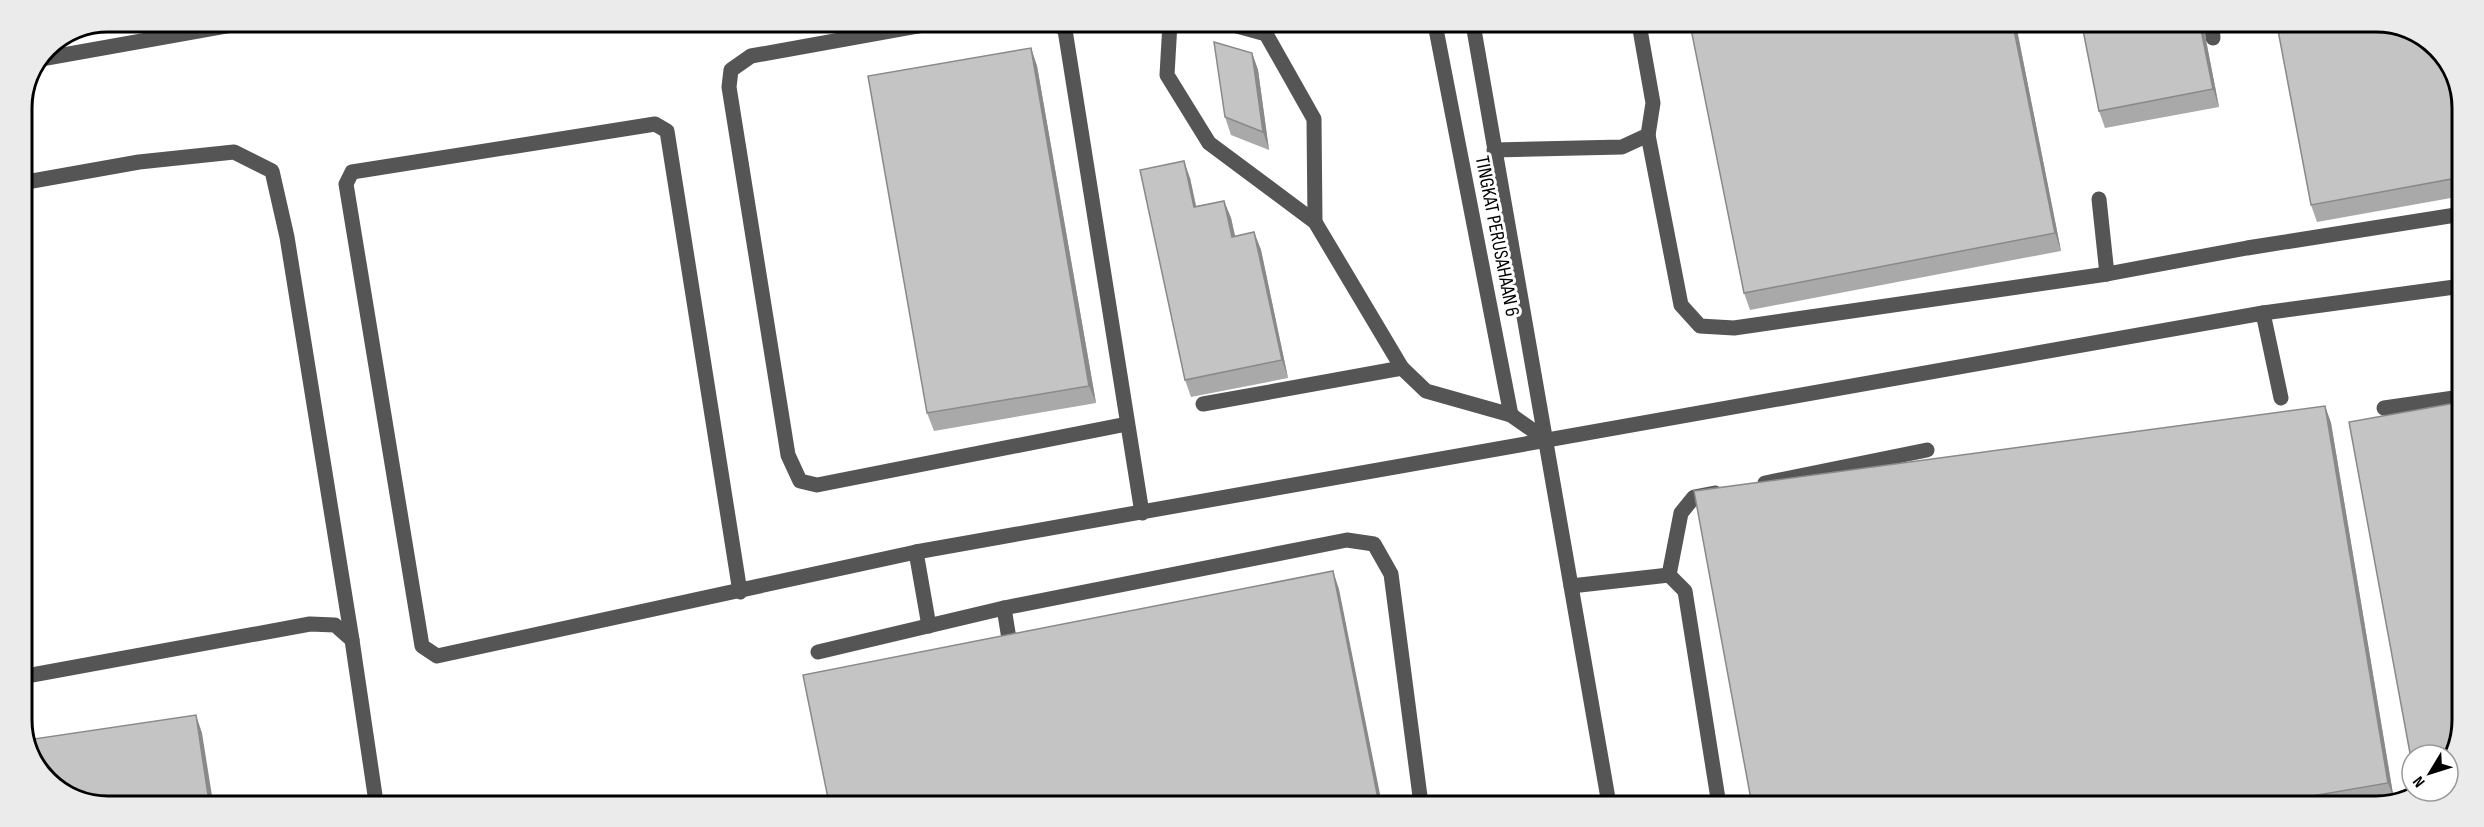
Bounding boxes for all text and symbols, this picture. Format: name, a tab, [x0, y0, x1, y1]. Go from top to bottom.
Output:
street label: TINGKAT PERUSAHAAN 6	[1470, 154, 1524, 319]
north arrow	[2400, 743, 2460, 803]
text: N	[2409, 772, 2429, 791]

